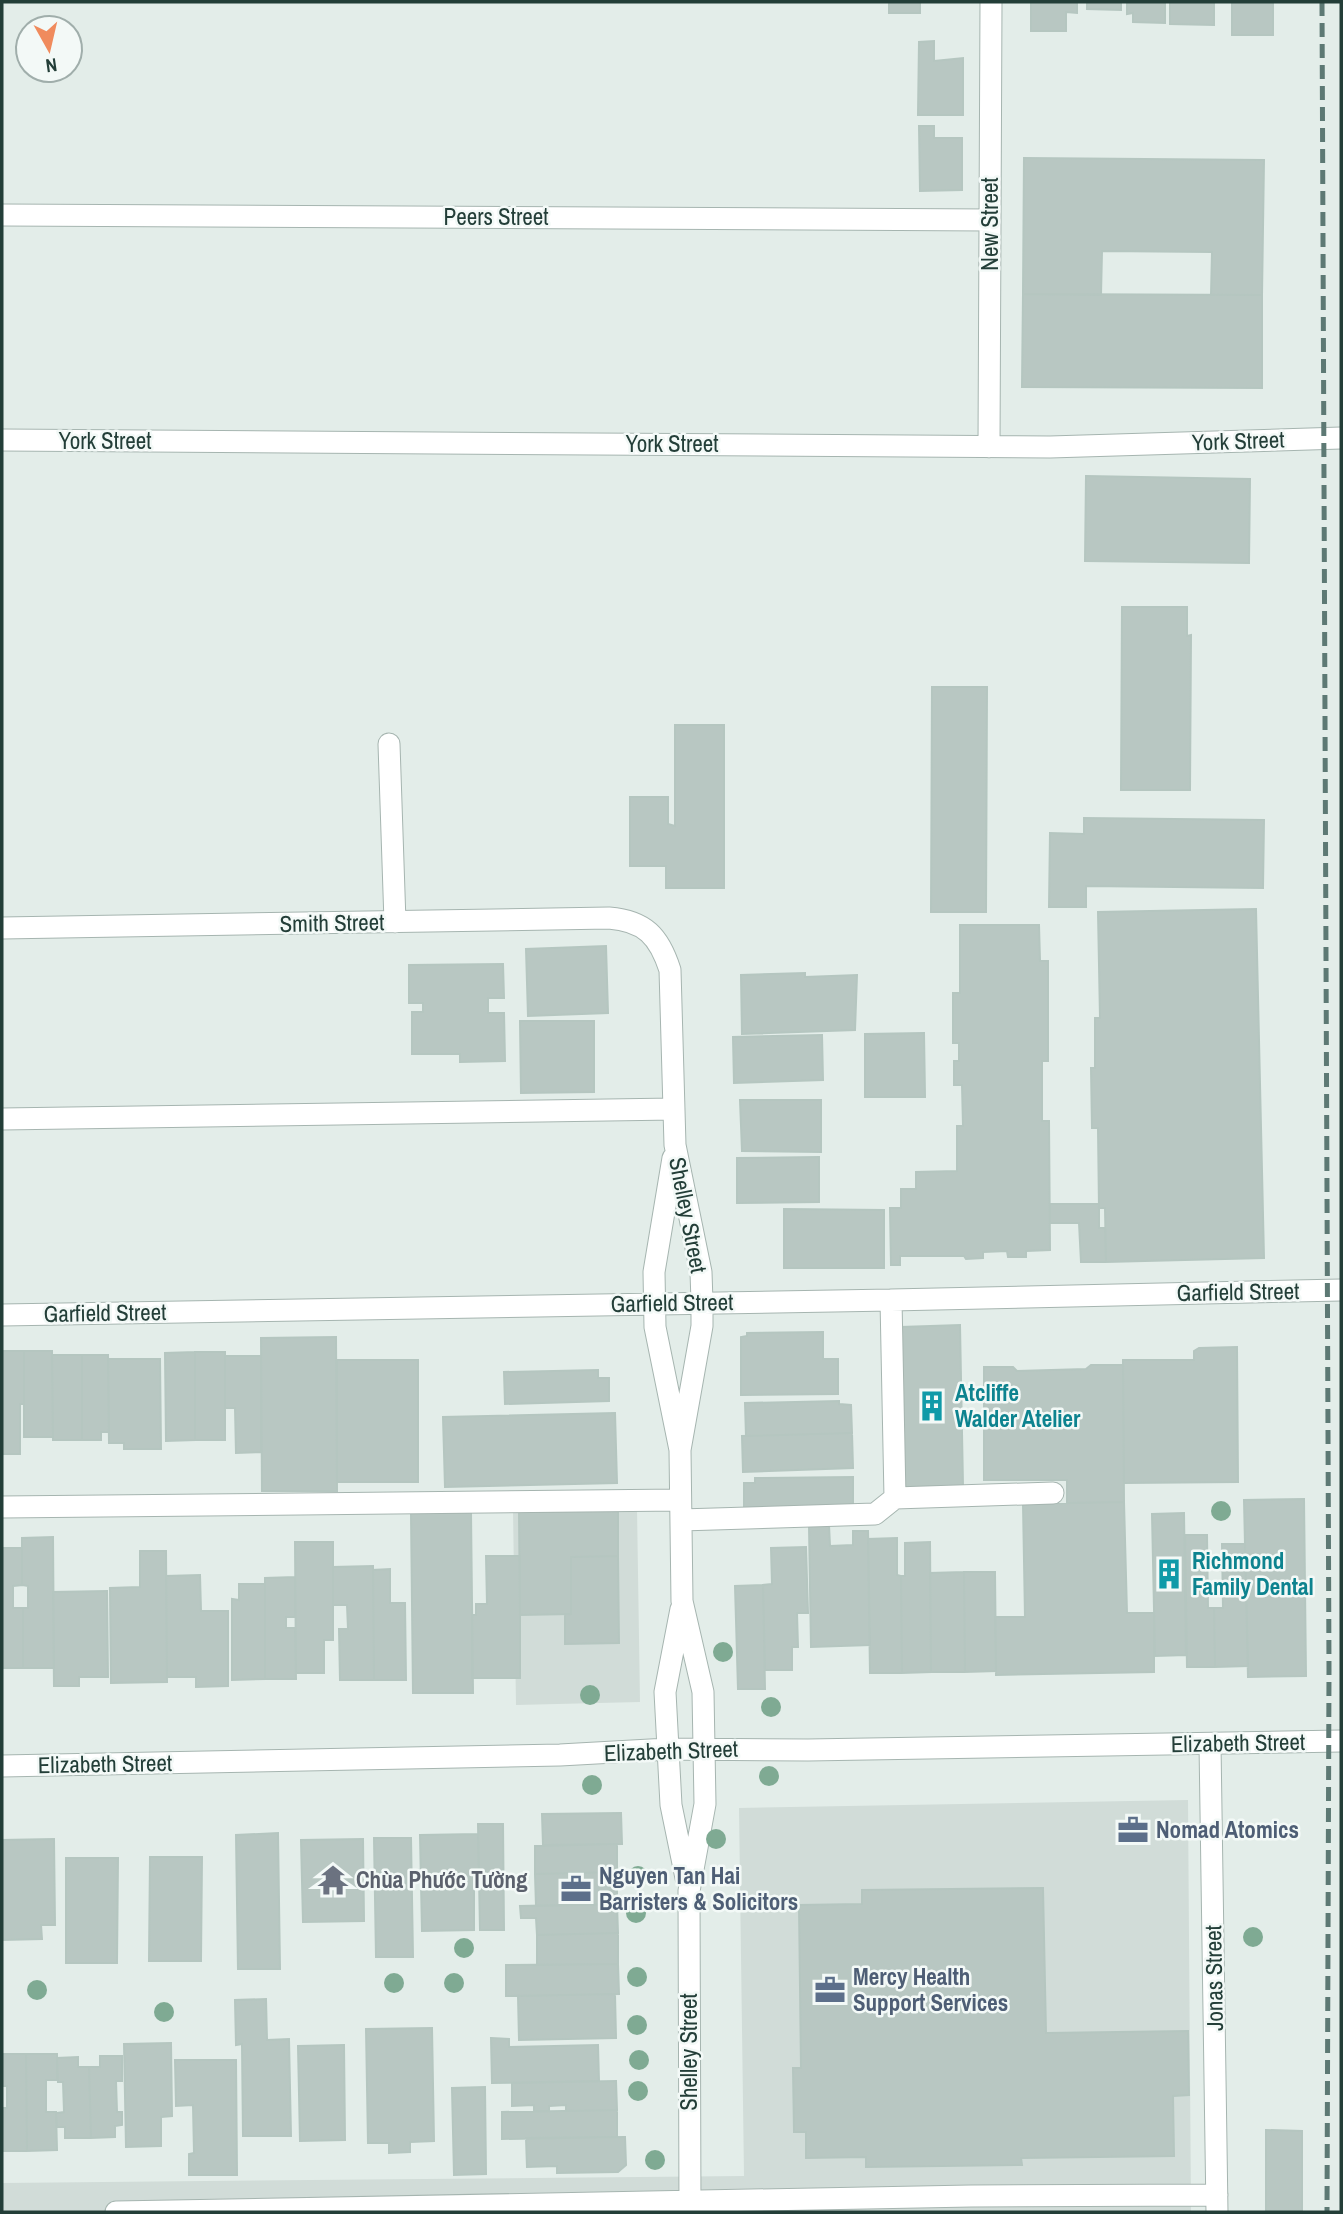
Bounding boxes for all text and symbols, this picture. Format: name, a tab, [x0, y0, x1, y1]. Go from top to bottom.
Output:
north arrow	[14, 14, 84, 84]
text: N	[44, 52, 59, 79]
street label: New Street	[974, 177, 1005, 271]
street label: Peers Street	[444, 201, 548, 232]
street label: York Street	[1191, 423, 1285, 458]
street label: York Street	[59, 425, 151, 456]
street label: York Street	[626, 428, 718, 459]
street label: Smith Street	[279, 906, 385, 939]
street label: Shelley Street	[662, 1154, 715, 1275]
street label: Garfield Street	[1176, 1275, 1300, 1308]
street label: Garfield Street	[610, 1286, 734, 1319]
street label: Garfield Street	[43, 1296, 167, 1329]
place label: Atcliffe Walder Atelier	[955, 1377, 1081, 1434]
building icon: Atcliffe Walder Atelier	[915, 1389, 949, 1423]
place label: Richmond Family Dental	[1192, 1545, 1314, 1602]
building icon: Richmond Family Dental	[1152, 1557, 1186, 1591]
street label: Elizabeth Street	[1171, 1726, 1305, 1759]
street label: Elizabeth Street	[603, 1733, 739, 1768]
street label: Elizabeth Street	[38, 1747, 172, 1780]
office icon: Nomad Atomics	[1116, 1813, 1150, 1847]
place label: Nomad Atomics	[1156, 1814, 1299, 1845]
place label: Nguyen Tan Hai Barristers & Solicitors	[599, 1860, 798, 1917]
temple icon: Chùa Phước Tường	[316, 1863, 350, 1897]
place label: Chùa Phước Tường	[356, 1864, 528, 1895]
office icon: Nguyen Tan Hai Barristers & Solicitors	[559, 1872, 593, 1906]
street label: Jonas Street	[1197, 1925, 1230, 2031]
place label: Mercy Health Support Services	[853, 1961, 1008, 2018]
office icon: Mercy Health Support Services	[813, 1973, 847, 2007]
street label: Shelley Street	[673, 1993, 704, 2111]

